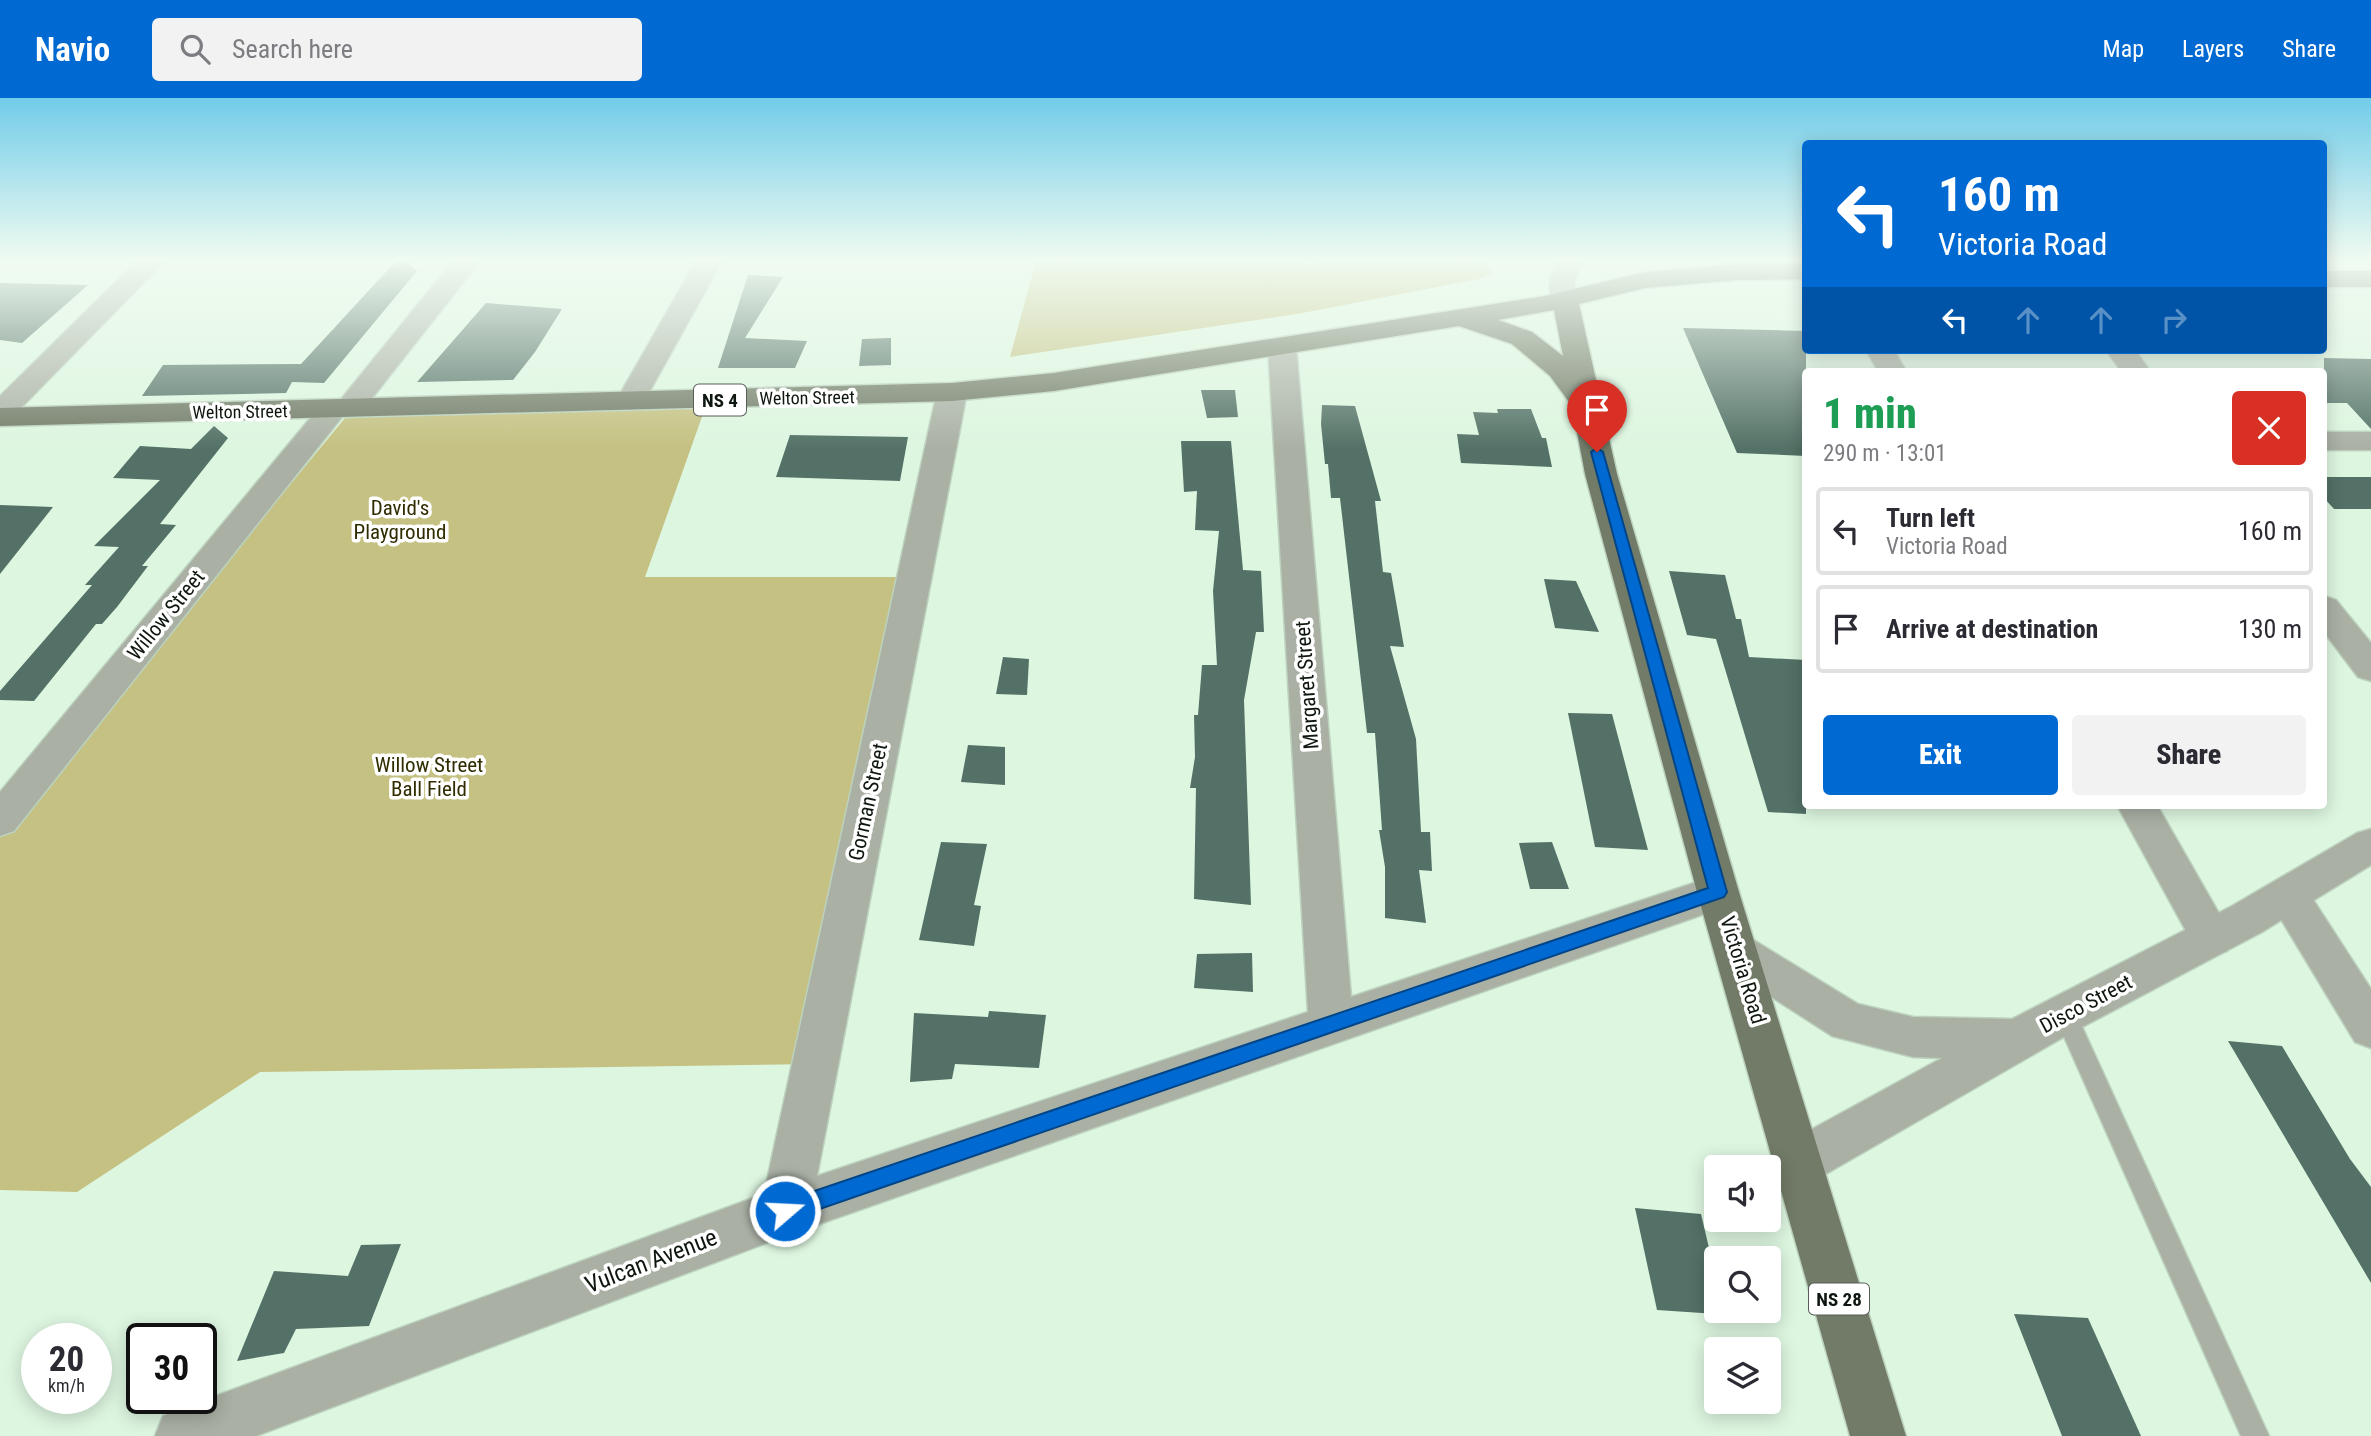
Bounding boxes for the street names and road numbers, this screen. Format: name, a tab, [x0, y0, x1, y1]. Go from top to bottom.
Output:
road number: NS 4	[694, 384, 746, 416]
street label: Welton Street	[759, 386, 855, 409]
street label: Welton Street	[192, 400, 288, 423]
street label: Willow Street	[122, 565, 210, 665]
street label: Margaret Street	[1291, 620, 1323, 750]
street label: Gorman Street	[844, 741, 892, 863]
street label: Victoria Road	[1715, 913, 1771, 1027]
street label: Disco Street	[2036, 970, 2136, 1038]
street label: Vulcan Avenue	[581, 1223, 721, 1299]
road number: NS 28	[1809, 1284, 1869, 1315]

